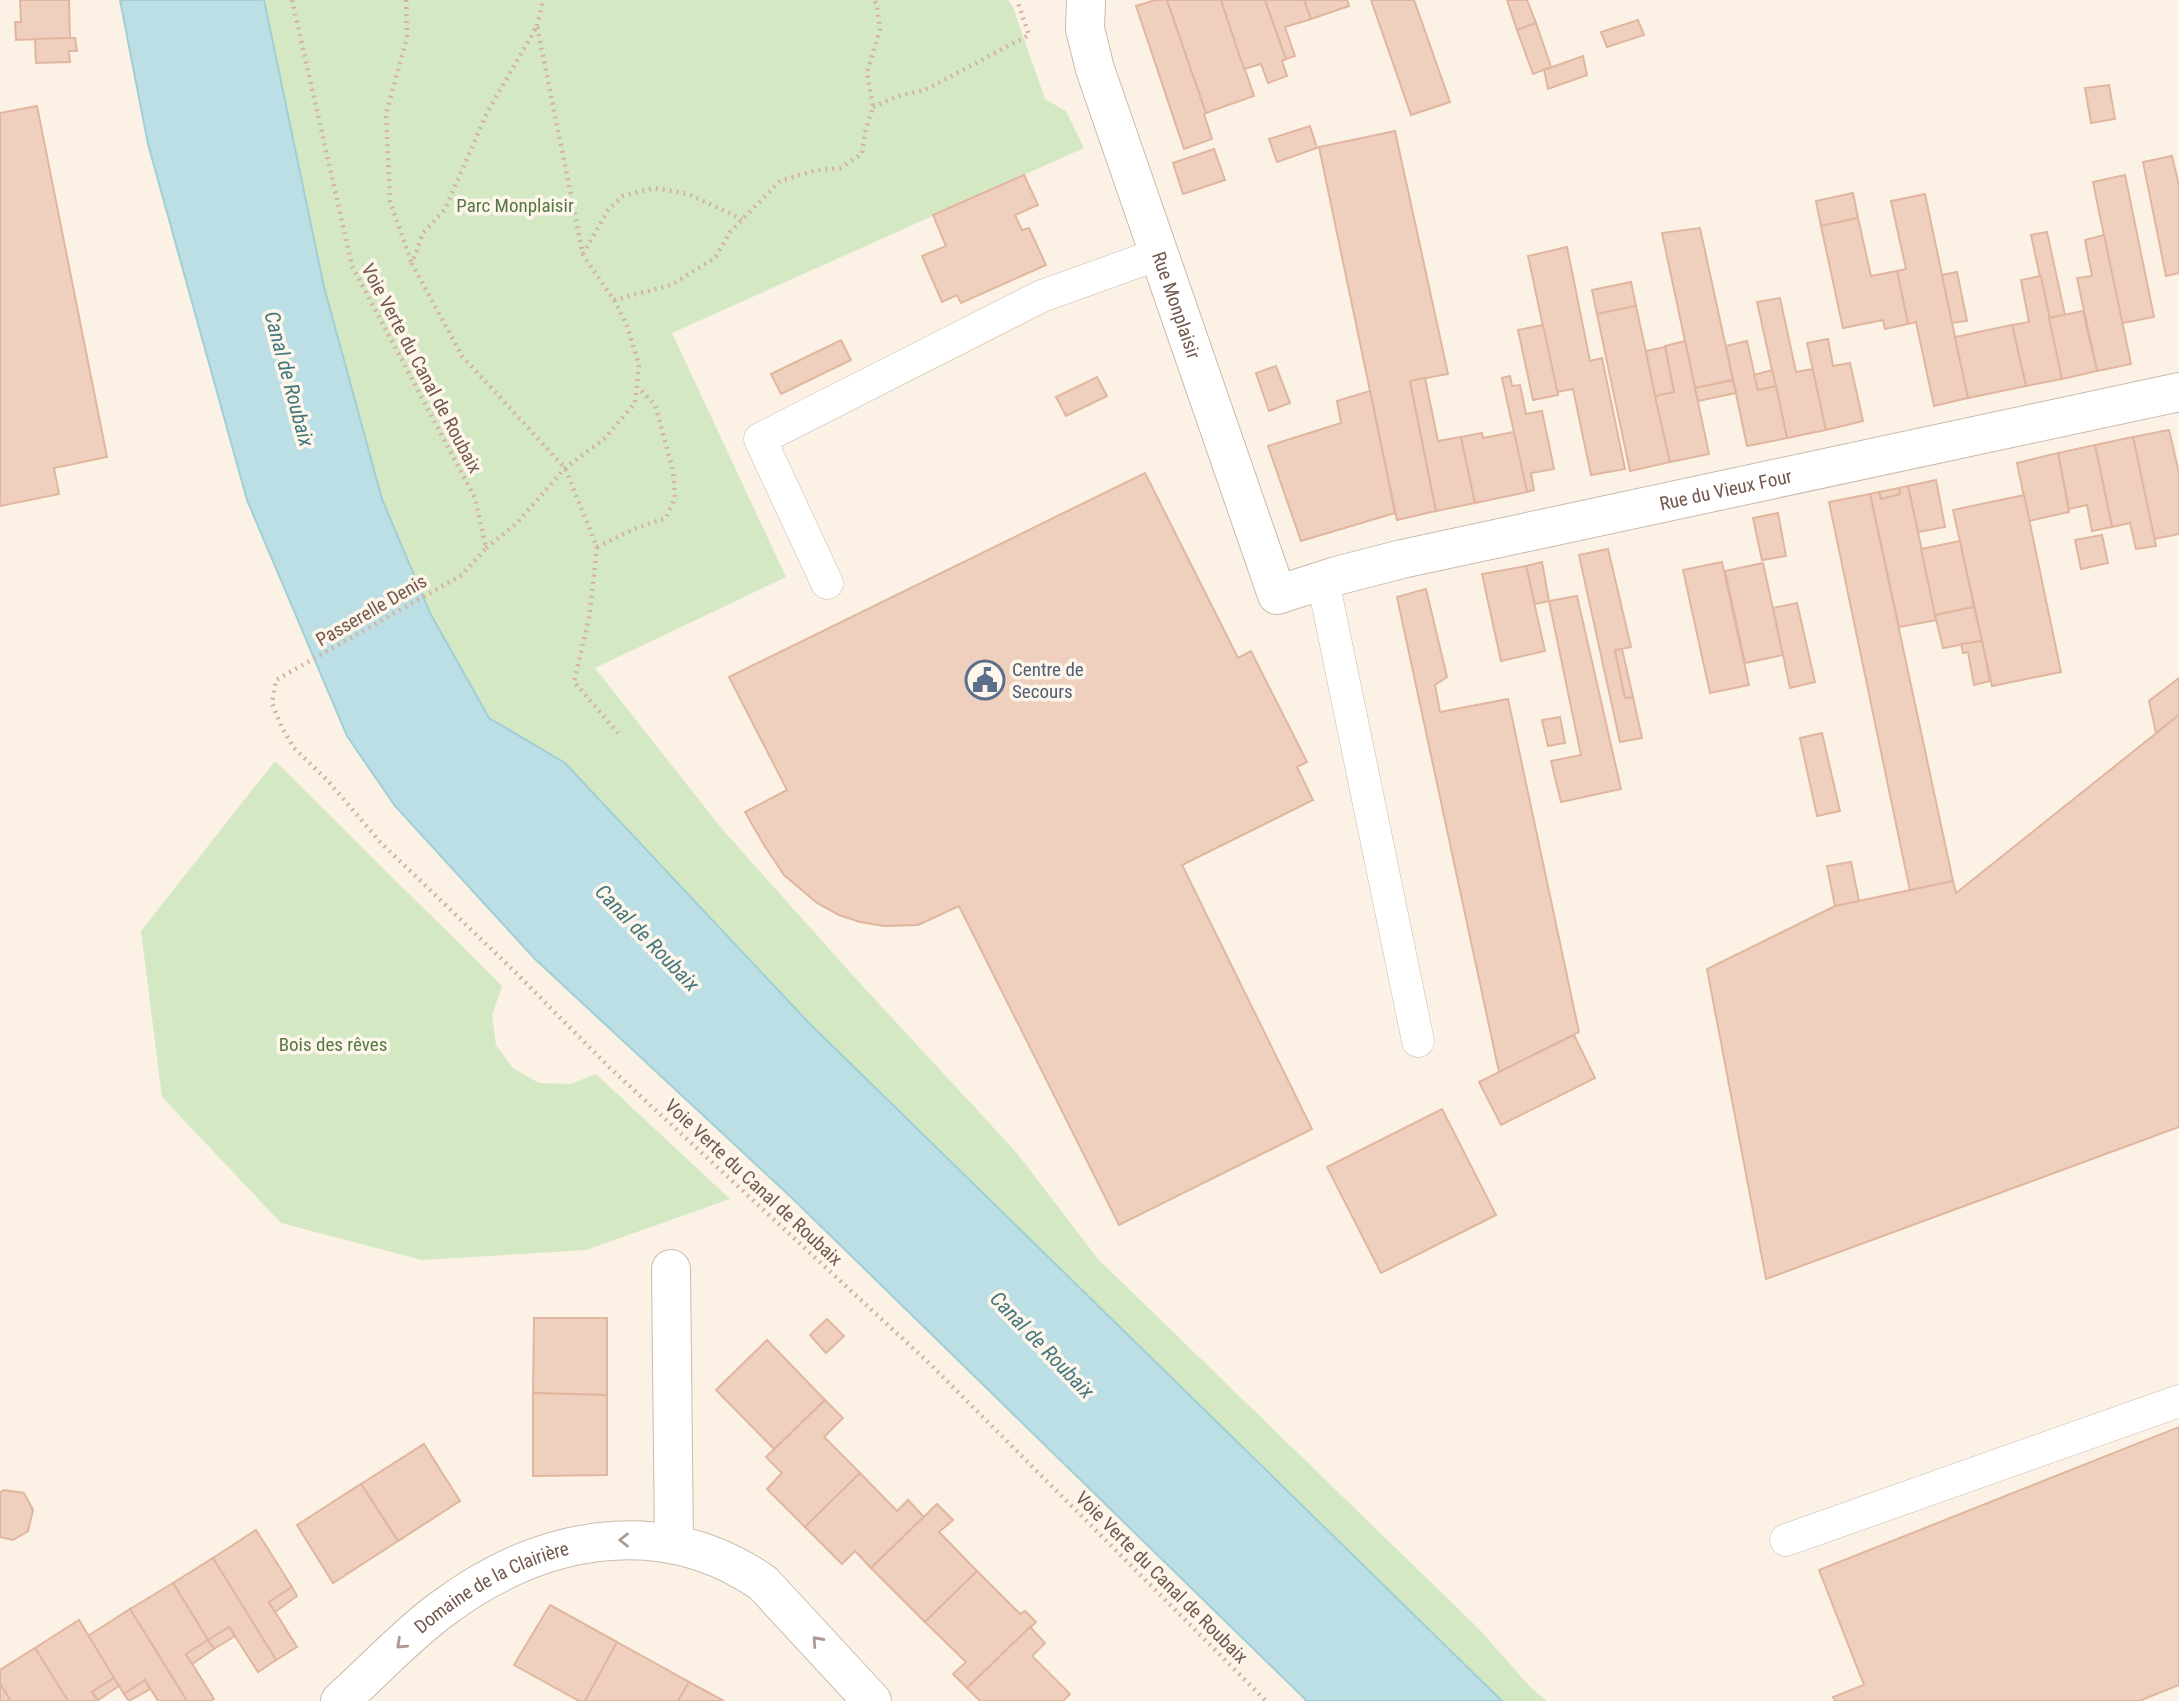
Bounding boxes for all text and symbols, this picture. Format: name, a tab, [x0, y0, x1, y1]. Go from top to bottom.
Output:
park label: Parc Monplaisir	[456, 194, 574, 217]
street label: Rue Monplaisir	[1147, 249, 1205, 362]
street label: Voie Verte du Canal de Roubaix	[356, 259, 487, 477]
water label: Canal de Roubaix	[259, 309, 319, 450]
street label: Rue du Vieux Four	[1657, 464, 1794, 515]
street label: Passerelle Denis	[312, 569, 431, 651]
place label: Centre de Secours	[1012, 658, 1084, 703]
public building icon: Centre de Secours	[964, 659, 1006, 701]
water label: Canal de Roubaix	[590, 880, 705, 997]
park label: Bois des rêves	[279, 1033, 387, 1056]
street label: Voie Verte du Canal de Roubaix	[660, 1094, 847, 1271]
water label: Canal de Roubaix	[985, 1287, 1100, 1404]
street label: Voie Verte du Canal de Roubaix	[1071, 1486, 1253, 1668]
one-way arrow	[618, 1532, 629, 1548]
street label: Domaine de la Clairière	[410, 1537, 571, 1638]
one-way arrow	[396, 1636, 409, 1649]
one-way arrow	[813, 1637, 825, 1650]

